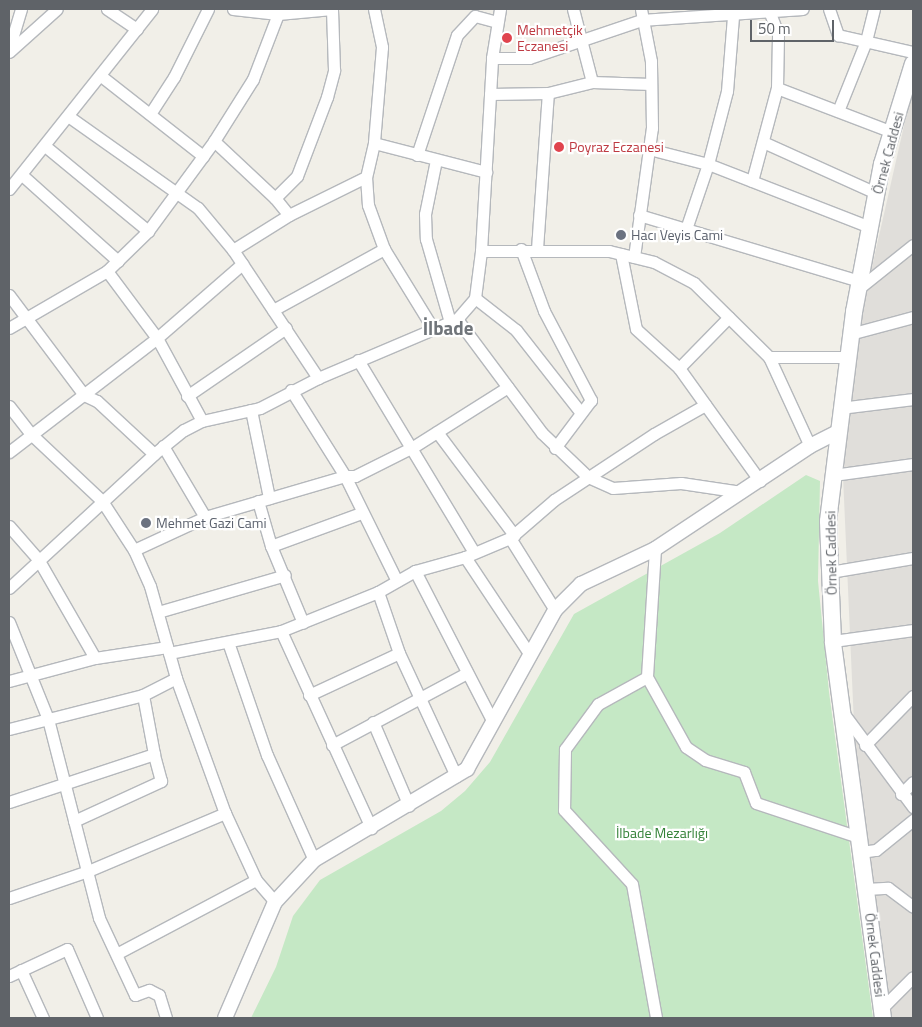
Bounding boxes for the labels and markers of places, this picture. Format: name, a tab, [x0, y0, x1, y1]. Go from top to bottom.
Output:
place label: Mehmetçik Eczanesi	[517, 22, 583, 54]
marker: Mehmetçik Eczanesi	[501, 32, 513, 44]
place label: Poyraz Eczanesi	[569, 139, 664, 155]
marker: Poyraz Eczanesi	[553, 141, 565, 153]
place label: Hacı Veyis Cami	[631, 227, 723, 243]
marker: Hacı Veyis Cami	[615, 229, 627, 241]
place label: Mehmet Gazi Cami	[156, 515, 267, 531]
marker: Mehmet Gazi Cami	[140, 517, 152, 529]

